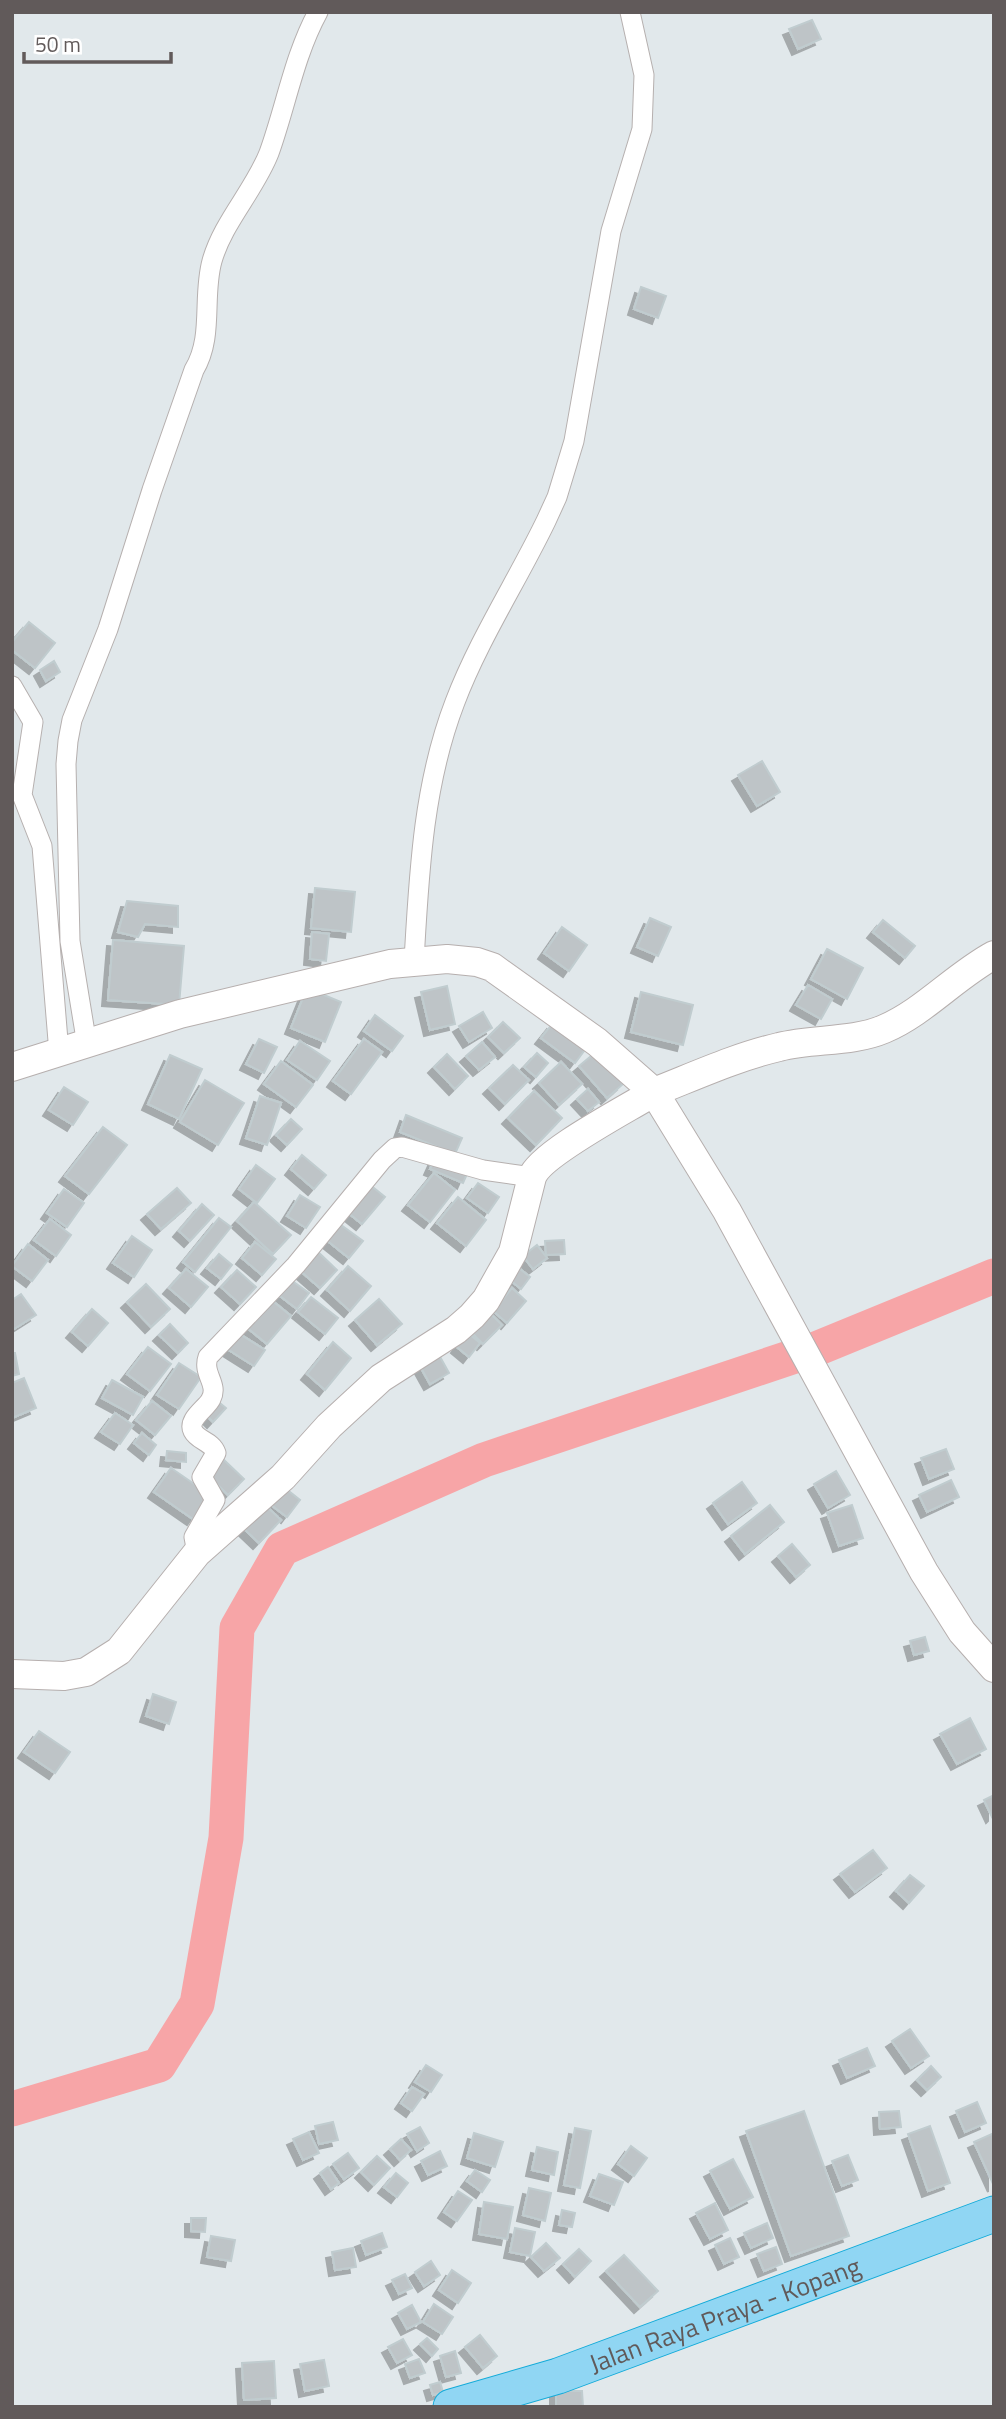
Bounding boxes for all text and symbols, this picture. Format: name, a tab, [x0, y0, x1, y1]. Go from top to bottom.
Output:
scale bar	[24, 21, 172, 65]
text: 50 m	[35, 28, 81, 60]
street label: Jalan Raya Praya - Kopang	[583, 2246, 866, 2382]

